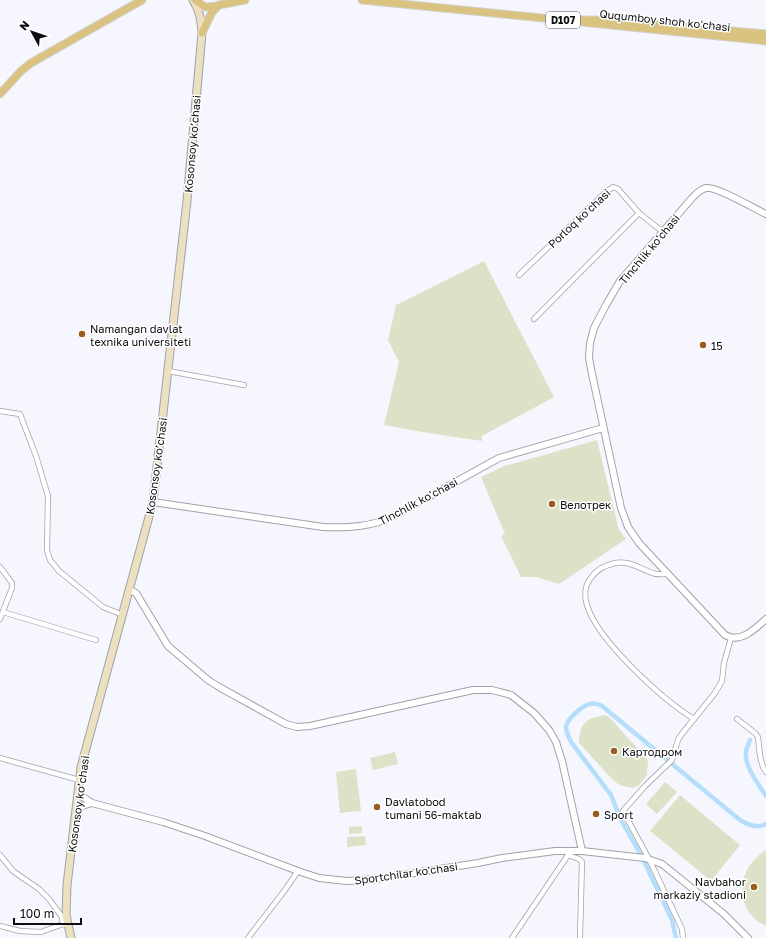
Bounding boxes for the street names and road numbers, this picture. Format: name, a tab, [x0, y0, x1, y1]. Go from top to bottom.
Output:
street label: Ququmboy shoh koʻchasi	[599, 7, 731, 33]
road number: D107	[546, 12, 580, 28]
street label: Kosonsoy ko’chasi	[181, 95, 203, 193]
street label: Porloq koʻchasi	[545, 186, 613, 250]
street label: Tinchlik ko'chasi	[616, 211, 682, 287]
street label: Kosonsoy ko’chasi	[143, 417, 169, 515]
street label: Tinchlik ko'chasi	[376, 475, 460, 527]
street label: Kosonsoy ko’chasi	[65, 755, 91, 853]
street label: Sportchilar ko'chasi	[353, 859, 459, 887]

